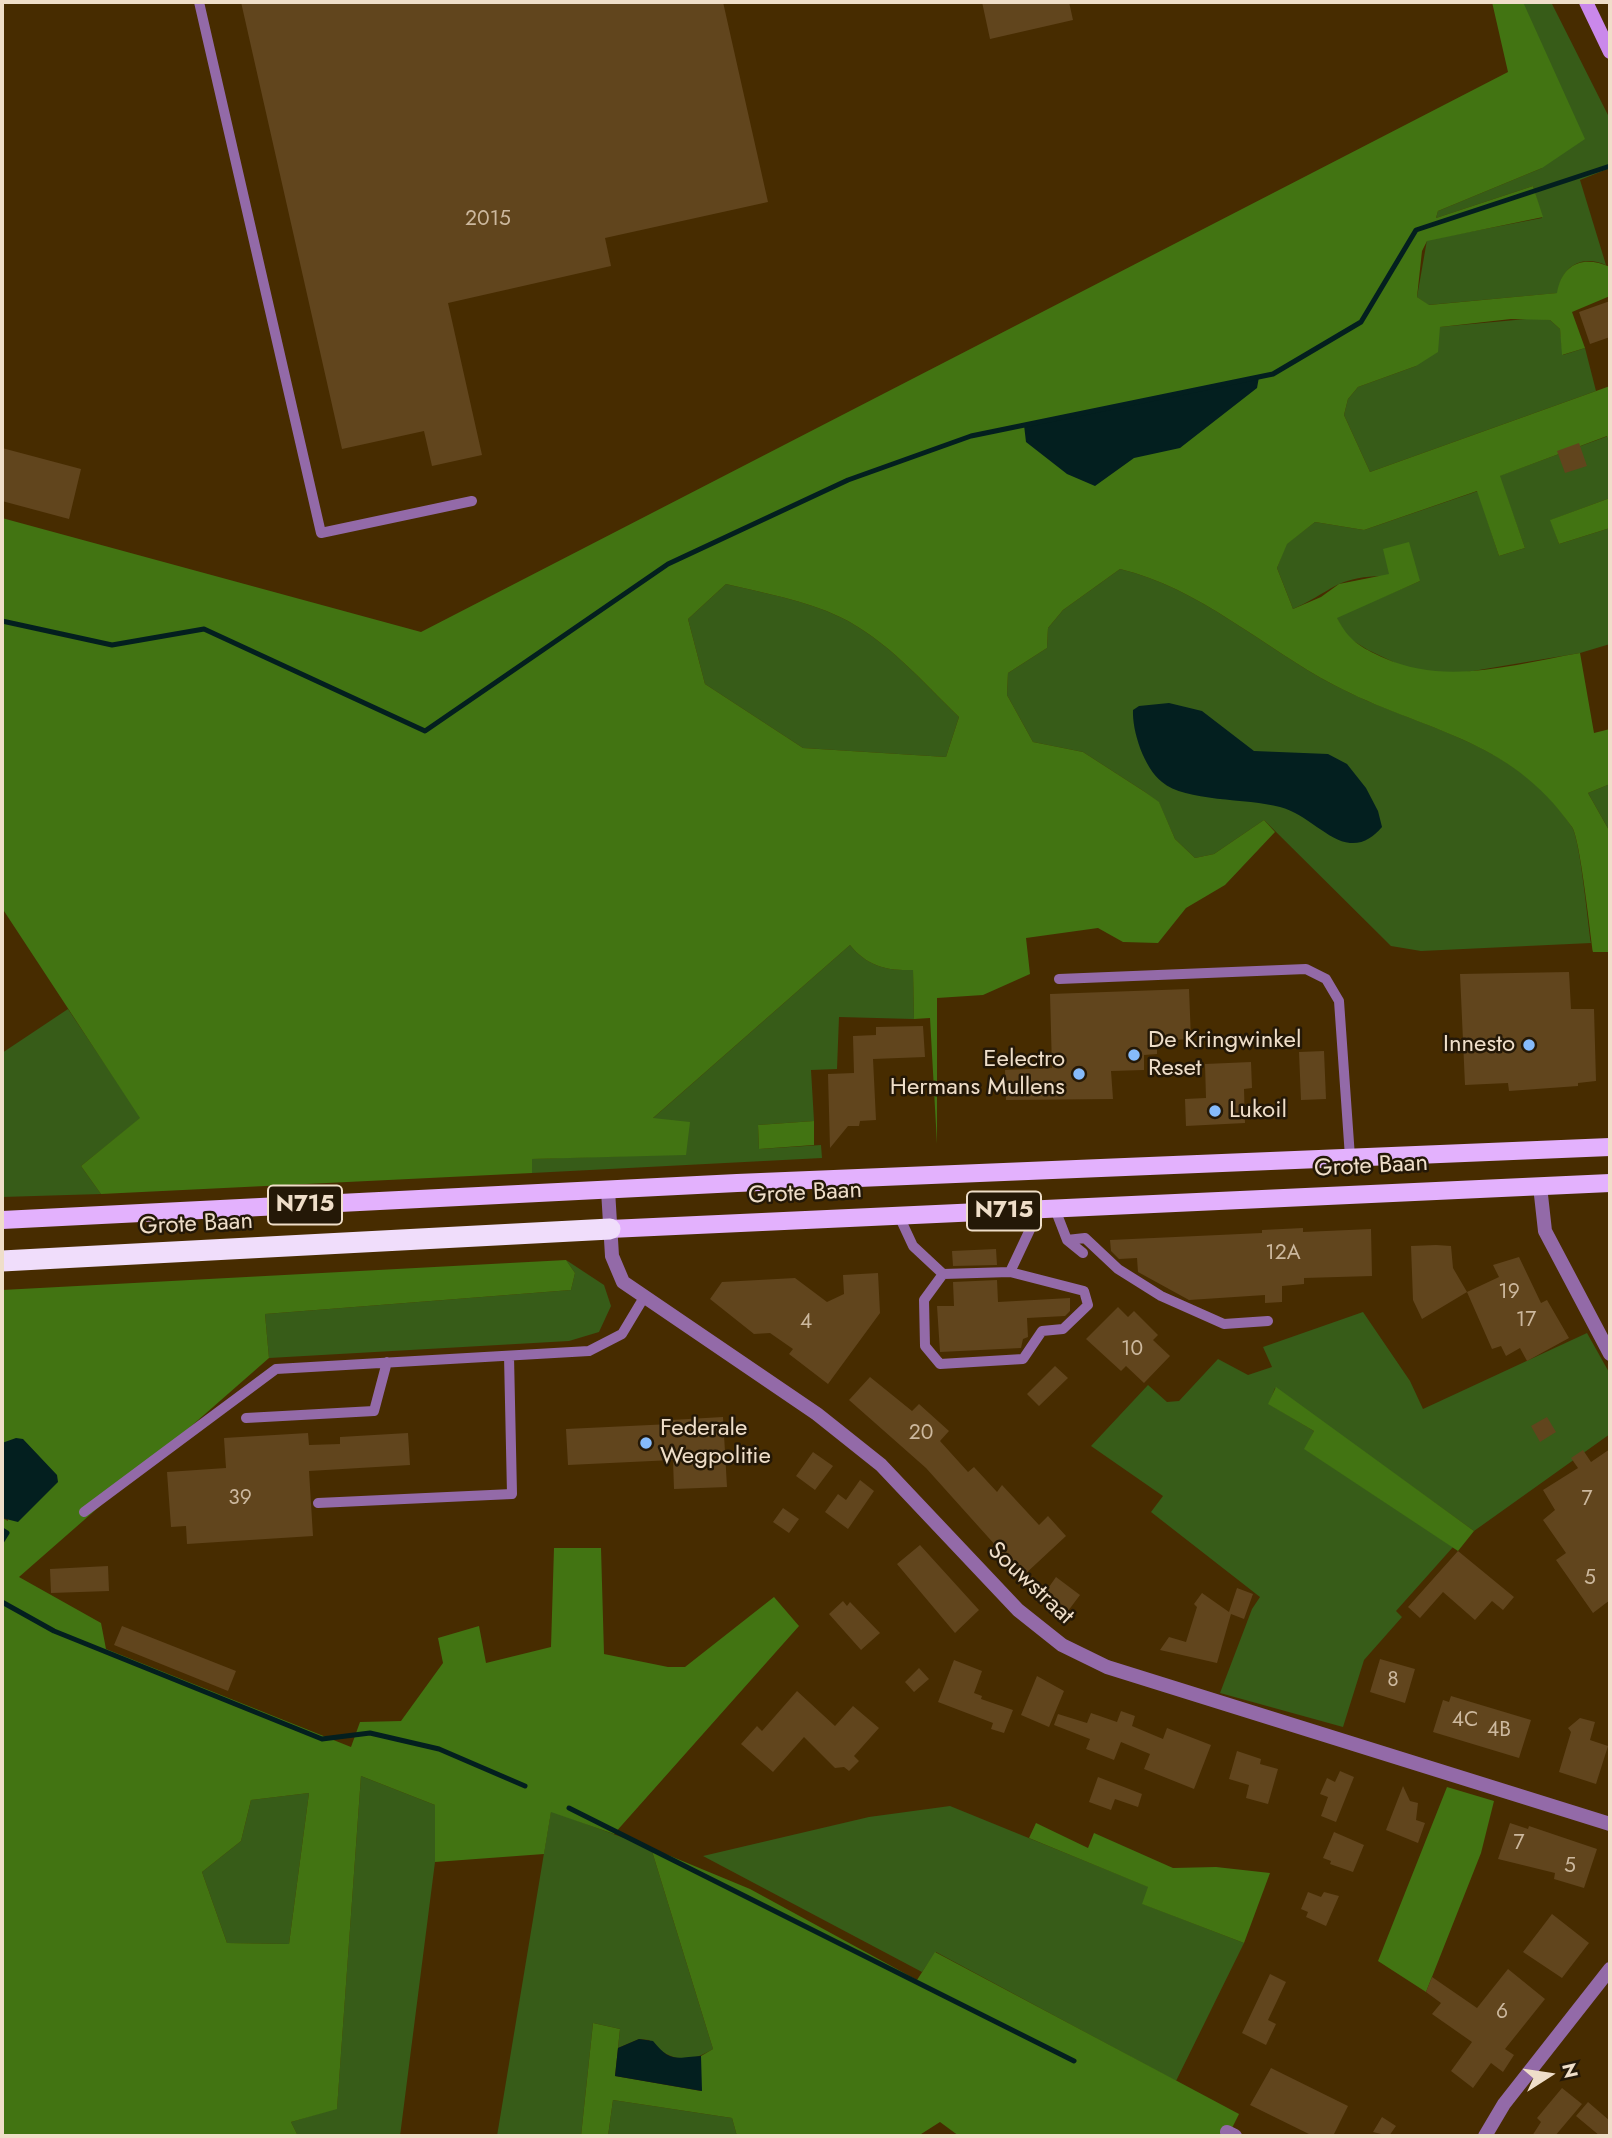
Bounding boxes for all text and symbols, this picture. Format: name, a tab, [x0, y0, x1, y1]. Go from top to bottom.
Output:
house number: 2015	[465, 207, 511, 233]
place label: De Kringwinkel Reset	[1148, 1027, 1301, 1083]
place label: Innesto	[1443, 1031, 1515, 1059]
marker: Innesto	[1521, 1037, 1537, 1053]
place label: Eelectro Hermans Mullens	[890, 1046, 1065, 1102]
marker: De Kringwinkel Reset	[1126, 1047, 1142, 1063]
marker: Eelectro Hermans Mullens	[1071, 1066, 1087, 1082]
place label: Lukoil	[1229, 1097, 1287, 1125]
marker: Lukoil	[1207, 1103, 1223, 1119]
street label: Grote Baan	[1313, 1150, 1429, 1184]
street label: Grote Baan	[747, 1177, 863, 1211]
road number: N715	[268, 1186, 342, 1224]
road number: N715	[967, 1192, 1041, 1230]
street label: Grote Baan	[138, 1208, 254, 1242]
house number: 12A	[1265, 1241, 1301, 1267]
house number: 19	[1498, 1280, 1520, 1306]
house number: 17	[1516, 1308, 1536, 1334]
house number: 4	[800, 1310, 812, 1336]
house number: 10	[1121, 1337, 1143, 1363]
place label: Federale Wegpolitie	[660, 1415, 771, 1471]
house number: 20	[909, 1421, 933, 1447]
marker: Federale Wegpolitie	[638, 1435, 654, 1451]
house number: 39	[228, 1486, 252, 1512]
house number: 7	[1581, 1487, 1593, 1513]
street label: Souwstraat	[981, 1537, 1079, 1631]
house number: 5	[1584, 1566, 1596, 1592]
house number: 8	[1387, 1668, 1399, 1694]
house number: 4C	[1452, 1708, 1478, 1734]
house number: 4B	[1487, 1718, 1511, 1744]
house number: 7	[1513, 1831, 1525, 1857]
house number: 5	[1564, 1854, 1576, 1880]
house number: 6	[1496, 2000, 1508, 2026]
north arrow	[1514, 2040, 1584, 2110]
text: N	[1555, 2060, 1585, 2081]

